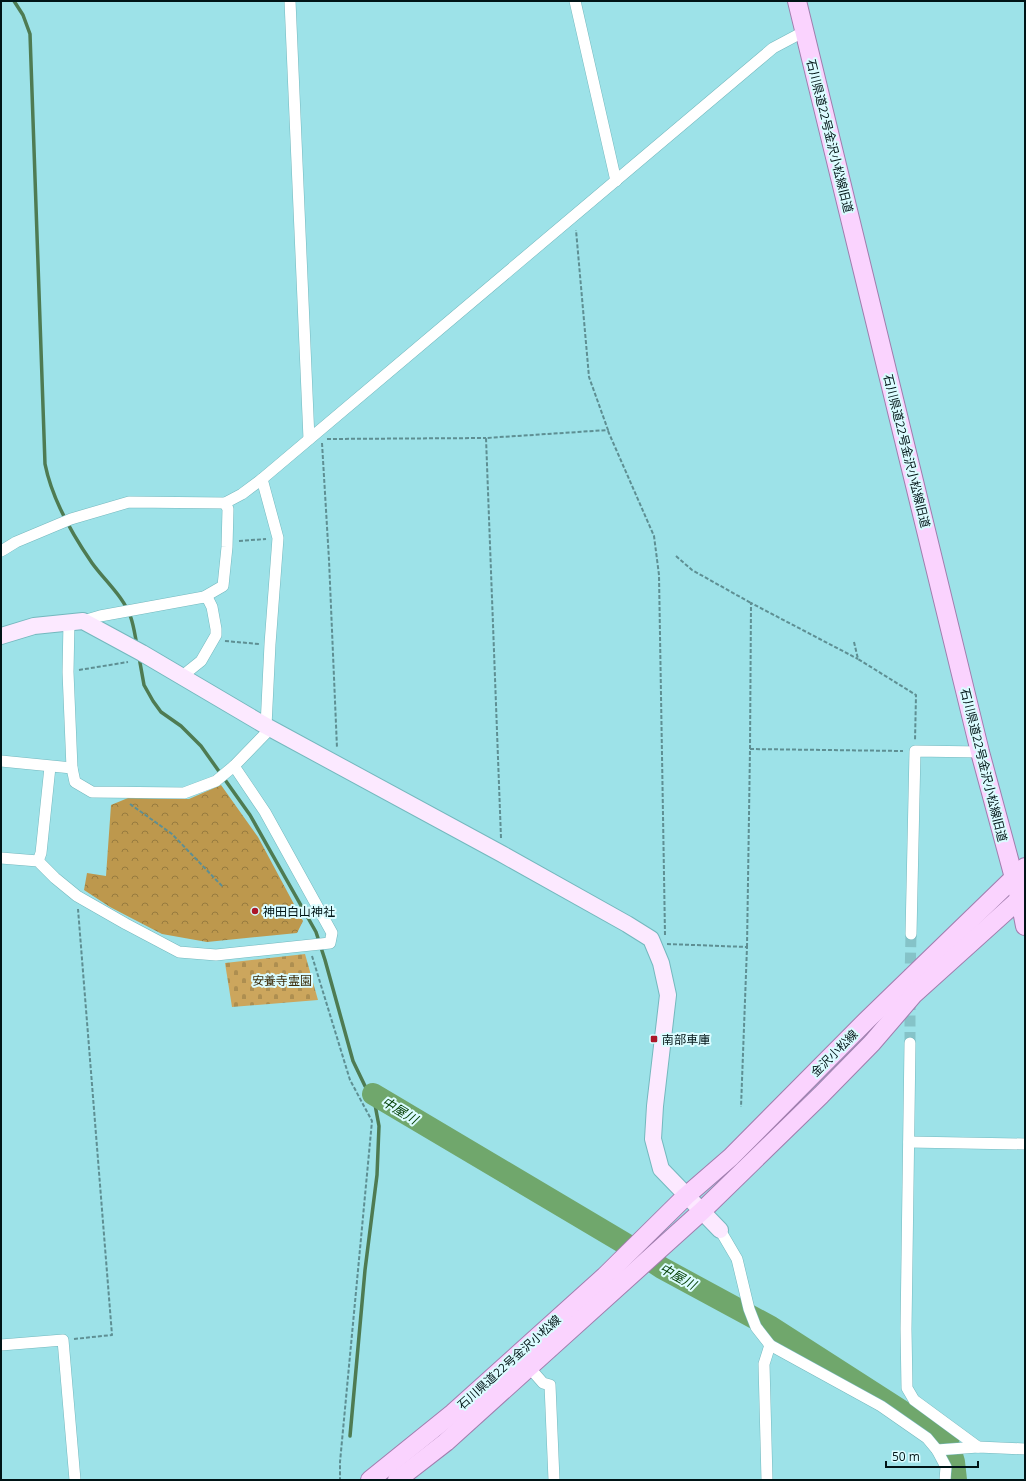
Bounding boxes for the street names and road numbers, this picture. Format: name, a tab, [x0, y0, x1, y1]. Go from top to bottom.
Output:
street label: 石川県道22号金沢小松線旧道	[803, 57, 857, 215]
street label: 石川県道22号金沢小松線旧道	[880, 372, 934, 530]
street label: 石川県道22号金沢小松線旧道	[957, 686, 1011, 844]
street label: 金沢小松線	[807, 1026, 861, 1080]
street label: 石川県道22号金沢小松線	[454, 1311, 564, 1413]

